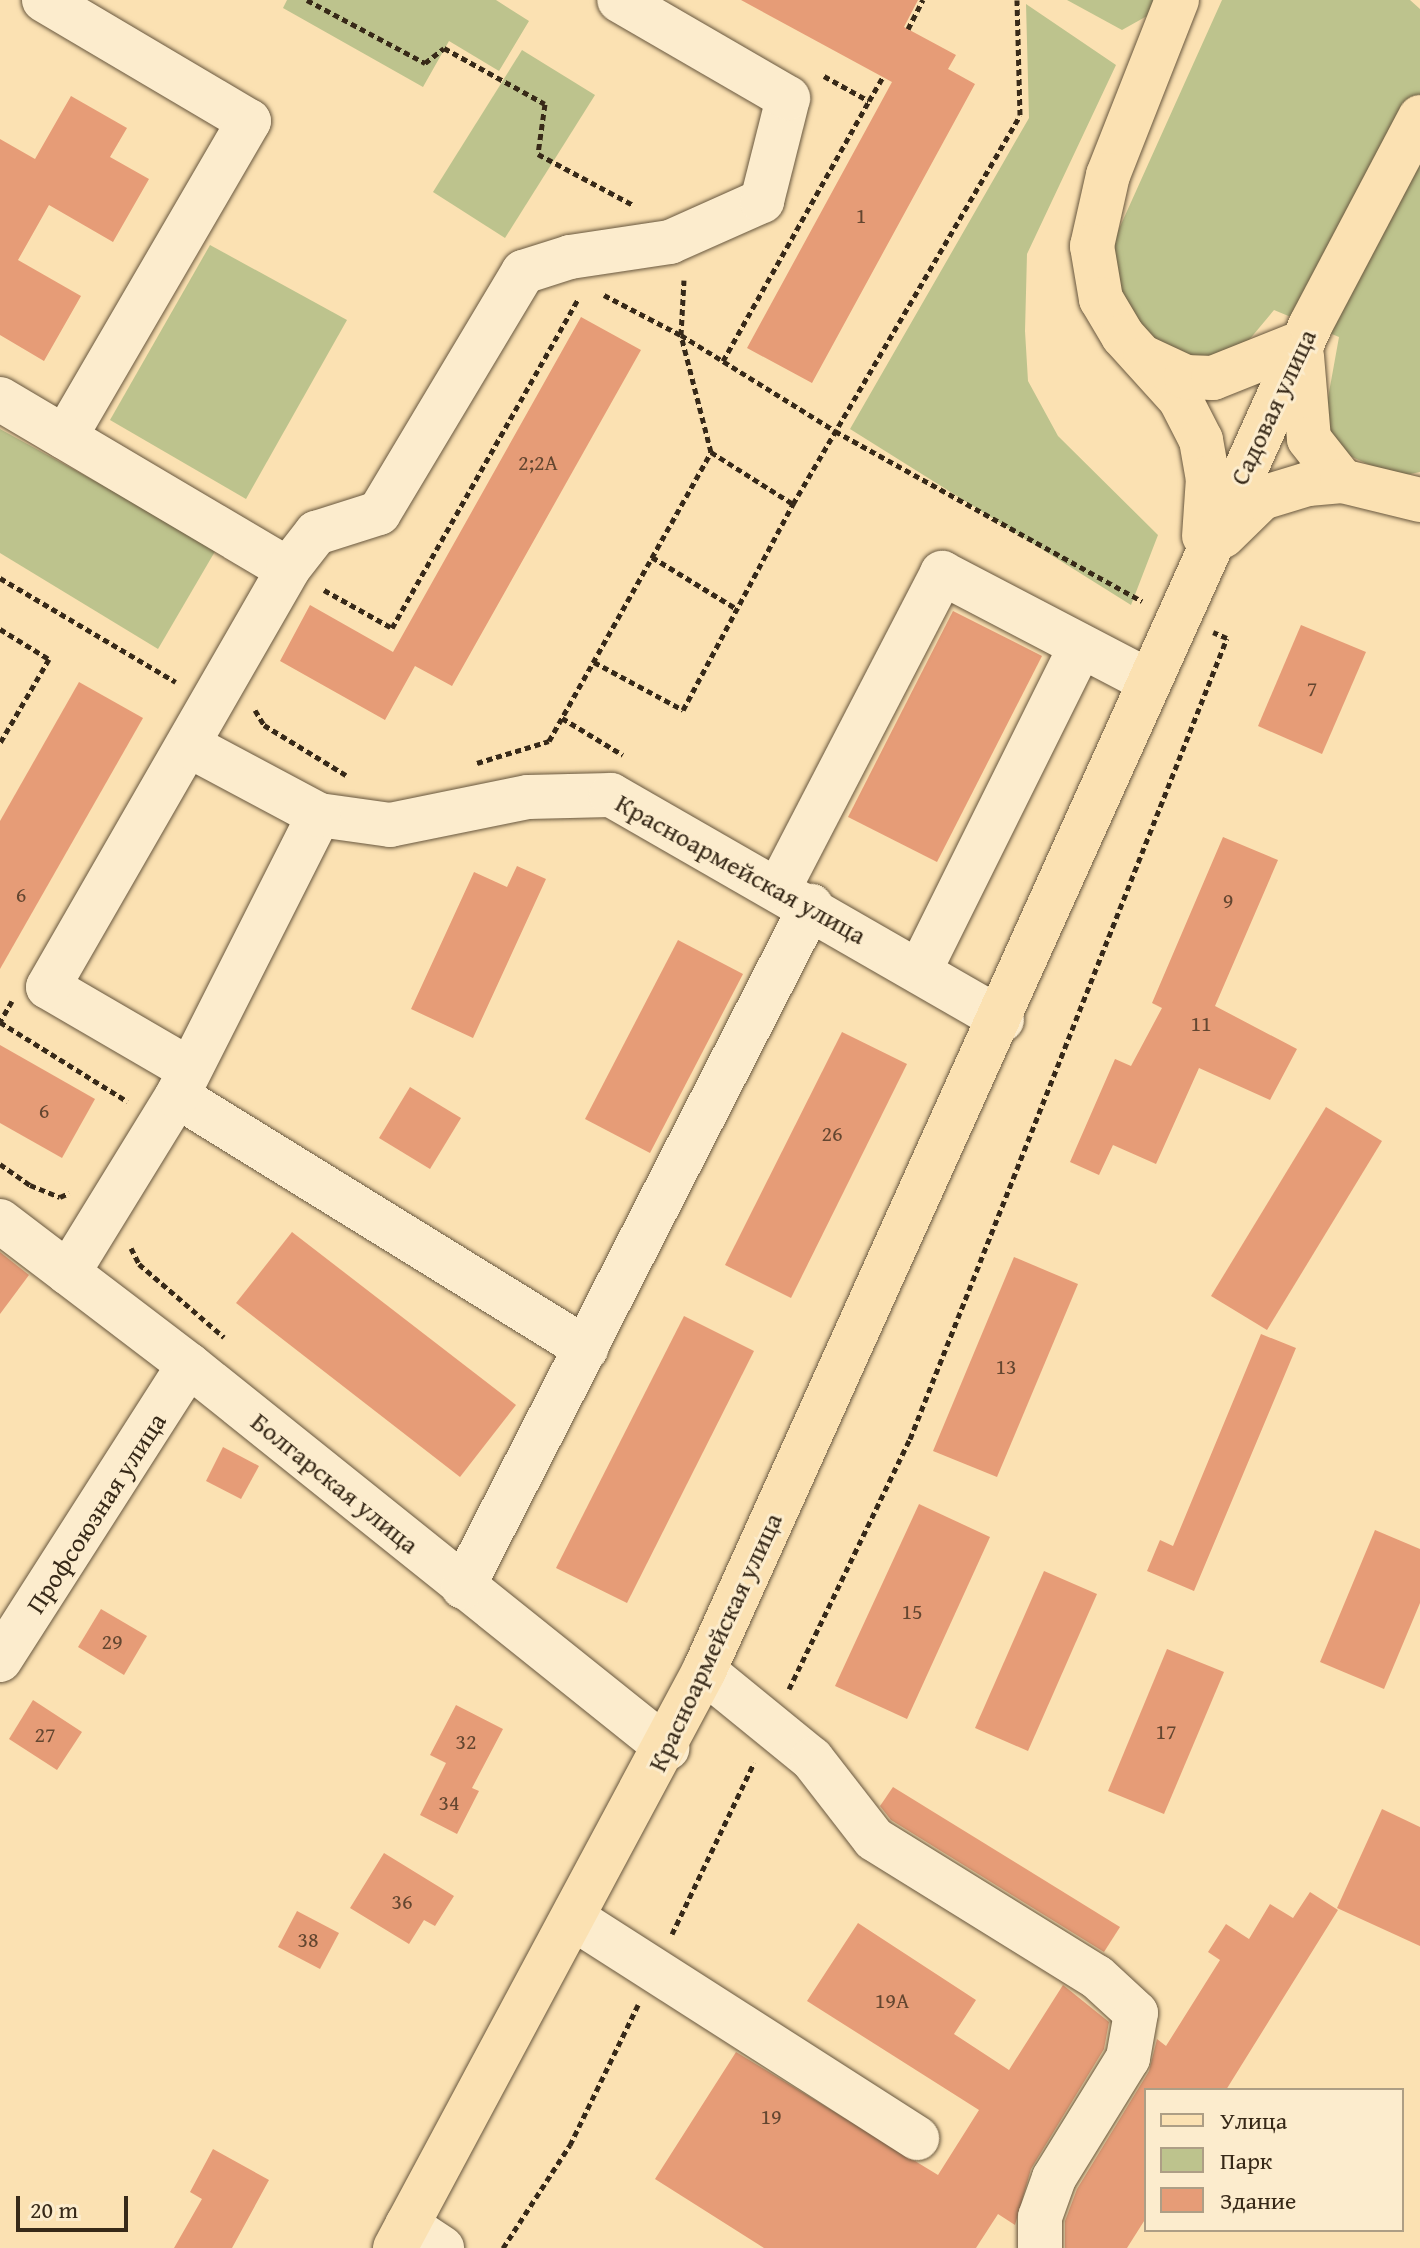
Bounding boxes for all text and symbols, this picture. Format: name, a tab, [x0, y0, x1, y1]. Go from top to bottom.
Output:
house number: 1	[856, 203, 866, 229]
street label: Садовая улица	[1223, 324, 1323, 490]
house number: 2;2А	[518, 450, 558, 476]
house number: 7	[1307, 676, 1317, 702]
street label: Красноармейская улица	[610, 787, 872, 951]
house number: 6	[16, 882, 26, 908]
house number: 9	[1223, 888, 1233, 914]
house number: 11	[1190, 1011, 1212, 1037]
house number: 6	[39, 1098, 49, 1124]
house number: 26	[821, 1121, 843, 1147]
house number: 13	[995, 1354, 1017, 1380]
street label: Болгарская улица	[245, 1406, 425, 1560]
street label: Профсоюзная улица	[19, 1407, 173, 1619]
street label: Красноармейская улица	[641, 1508, 789, 1776]
house number: 15	[901, 1599, 923, 1625]
house number: 29	[101, 1629, 123, 1655]
house number: 17	[1155, 1719, 1177, 1745]
house number: 27	[34, 1722, 56, 1748]
house number: 32	[455, 1729, 477, 1755]
house number: 34	[438, 1790, 460, 1816]
house number: 36	[391, 1889, 413, 1915]
house number: 38	[297, 1927, 319, 1953]
house number: 19А	[875, 1988, 909, 2014]
legend	[1144, 2088, 1404, 2232]
text: Улица	[1220, 2103, 1287, 2138]
house number: 19	[760, 2104, 782, 2130]
text: Парк	[1220, 2143, 1272, 2178]
scale bar	[20, 2180, 132, 2230]
text: Здание	[1220, 2183, 1296, 2218]
text: 20 m	[30, 2192, 78, 2227]

